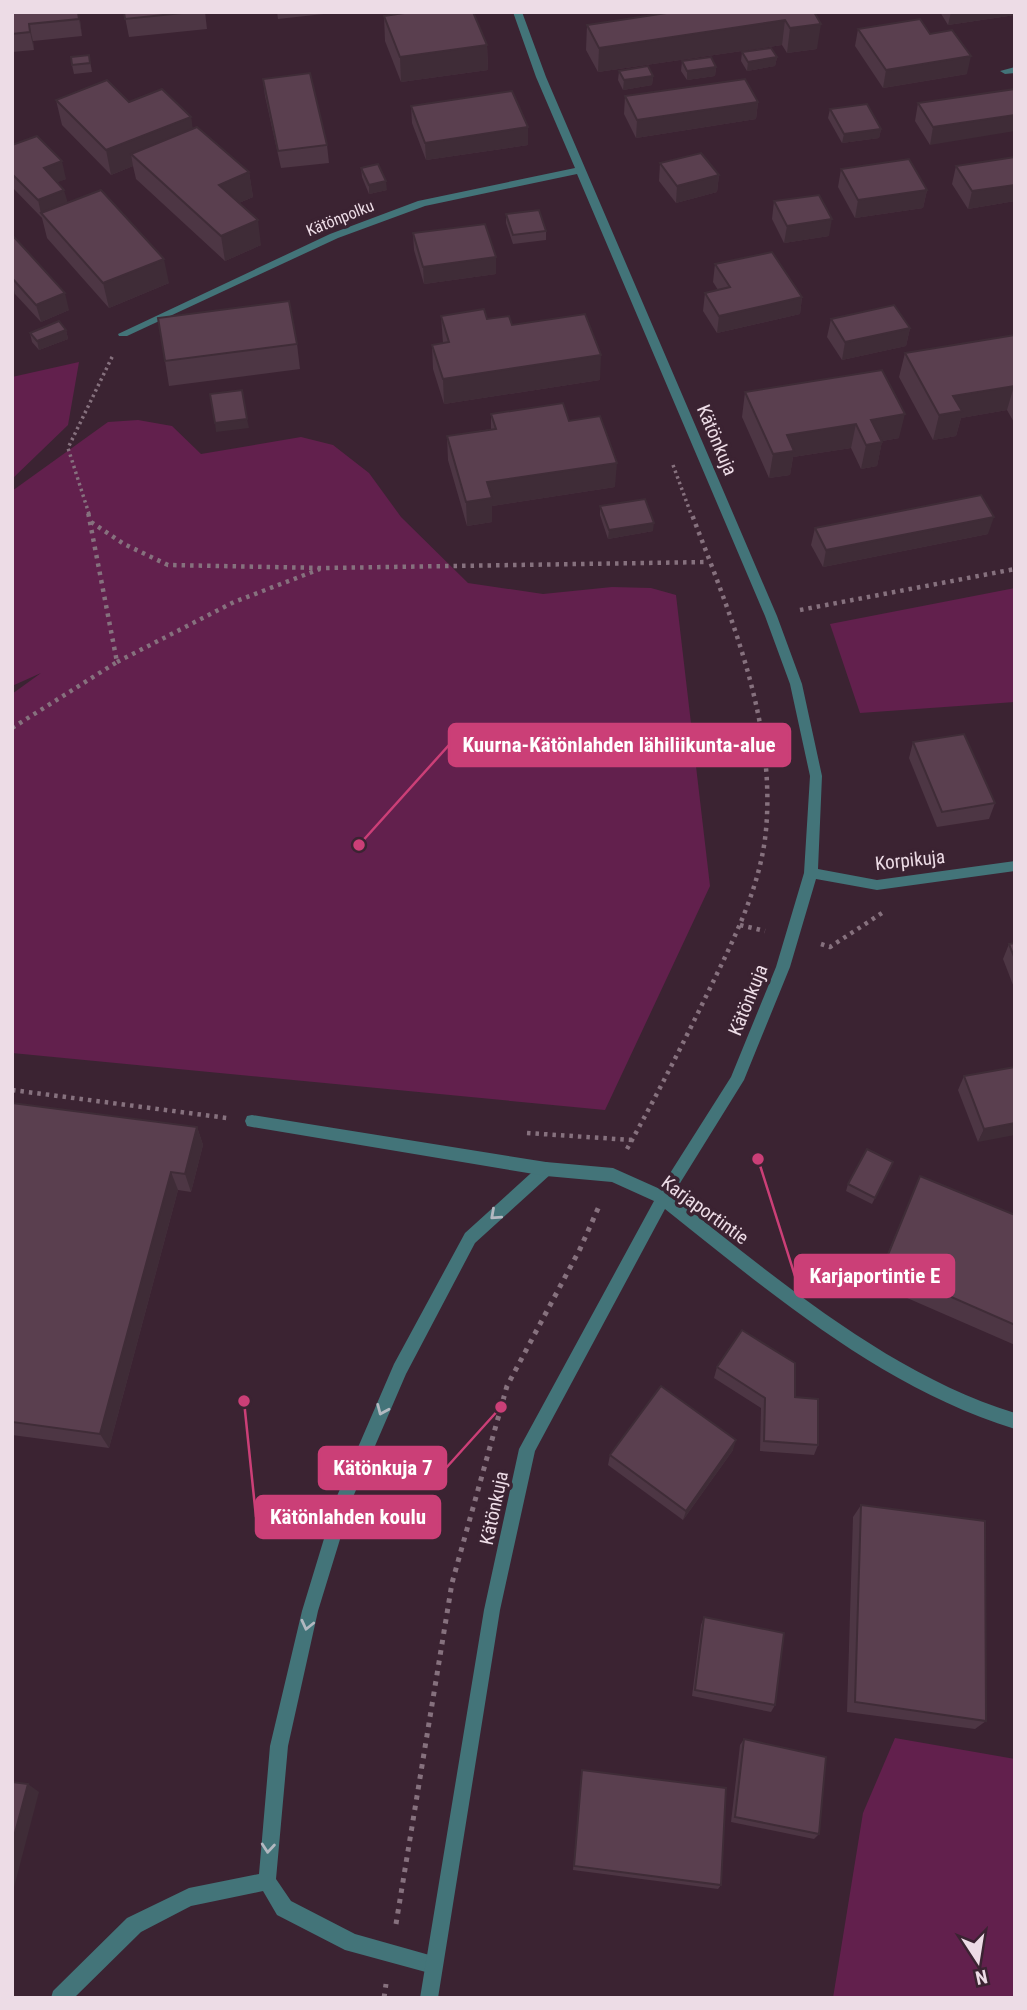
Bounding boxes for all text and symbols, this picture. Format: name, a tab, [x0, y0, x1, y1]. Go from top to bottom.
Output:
street label: Kätönpolku	[303, 196, 377, 240]
street label: Kätönkuja	[692, 401, 742, 479]
callout: Kuurna-Kätönlahden lähiliikunta-alue	[449, 724, 790, 766]
text: Kuurna-Kätönlahden lähiliikunta-alue	[462, 733, 776, 757]
street label: Korpikuja	[874, 845, 946, 875]
street label: Kätönkuja	[723, 961, 773, 1039]
street label: Karjaportintie	[657, 1171, 753, 1249]
one-way arrow	[490, 1207, 503, 1219]
callout: Karjaportintie E	[795, 1255, 954, 1297]
text: Karjaportintie E	[810, 1264, 940, 1288]
one-way arrow	[376, 1403, 390, 1415]
callout: Kätönkuja 7	[319, 1447, 446, 1489]
text: Kätönkuja 7	[333, 1456, 433, 1480]
street label: Kätönkuja	[475, 1469, 513, 1547]
callout: Kätönlahden koulu	[256, 1496, 440, 1538]
text: Kätönlahden koulu	[270, 1505, 426, 1529]
one-way arrow	[301, 1618, 315, 1630]
one-way arrow	[261, 1843, 276, 1854]
north arrow	[943, 1926, 1013, 1996]
text: N	[973, 1965, 990, 1990]

